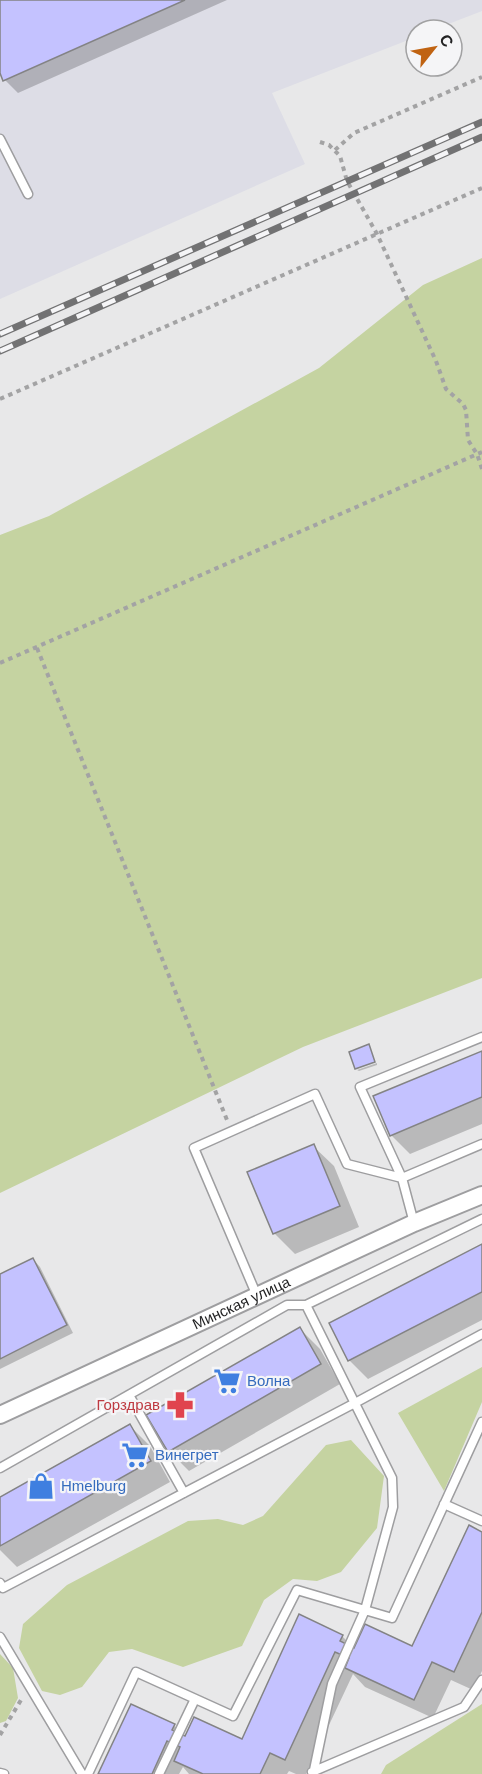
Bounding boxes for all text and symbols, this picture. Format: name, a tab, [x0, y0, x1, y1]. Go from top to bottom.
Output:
north arrow	[404, 18, 464, 78]
text: С	[436, 31, 457, 50]
street label: Минская улица	[190, 1272, 293, 1333]
supermarket icon: Волна	[212, 1366, 242, 1396]
place label: Волна	[247, 1372, 291, 1389]
pharmacy icon: Горздрав	[165, 1390, 195, 1420]
place label: Горздрав	[96, 1396, 160, 1413]
supermarket icon: Винегрет	[120, 1440, 150, 1470]
place label: Винегрет	[155, 1446, 219, 1463]
shop icon: Hmelburg	[26, 1471, 56, 1501]
place label: Hmelburg	[61, 1477, 126, 1494]

